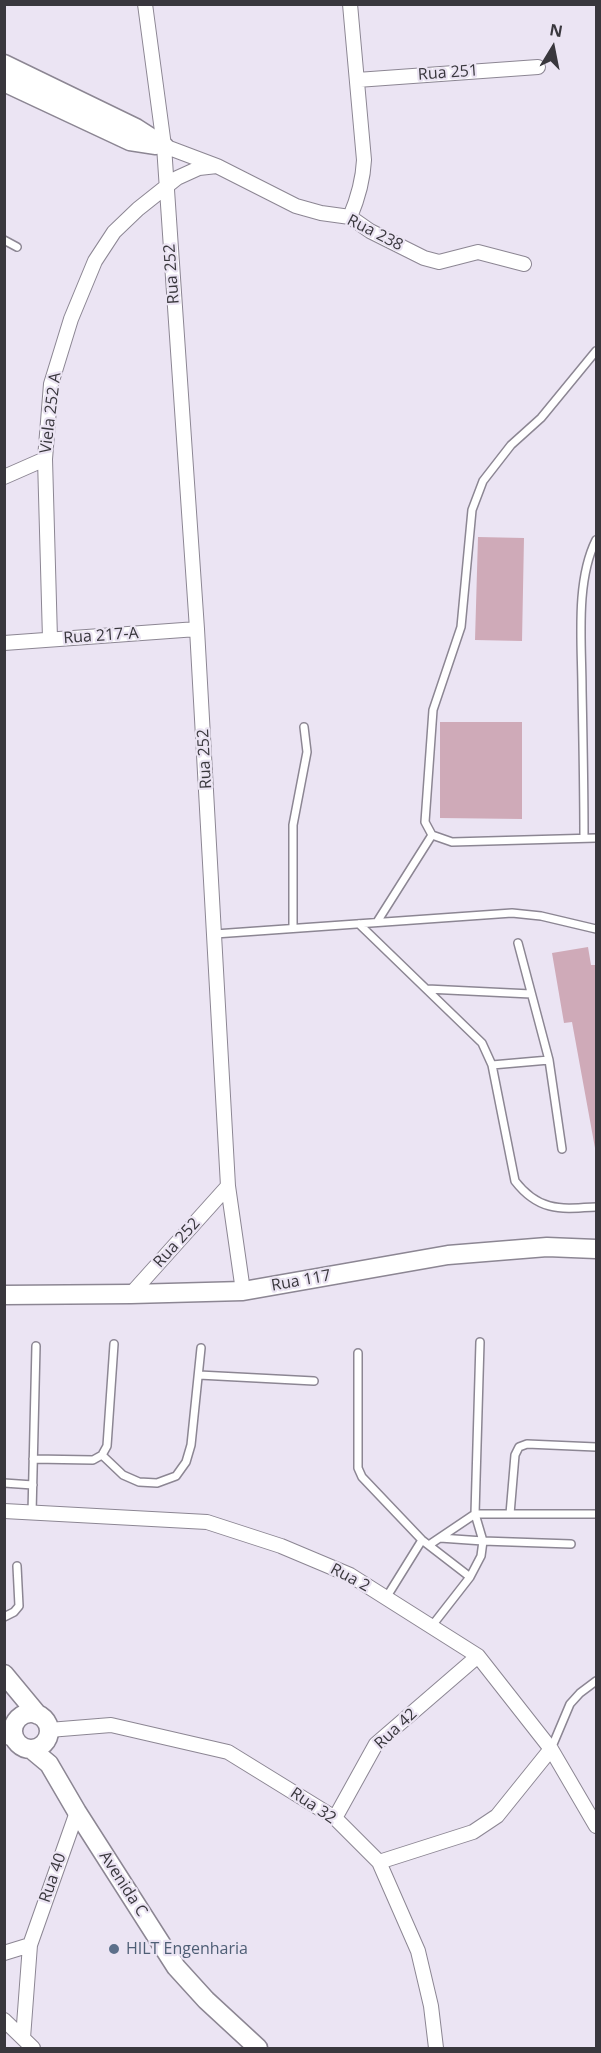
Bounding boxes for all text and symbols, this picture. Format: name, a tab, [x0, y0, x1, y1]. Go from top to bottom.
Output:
north arrow	[523, 18, 583, 78]
text: N	[548, 18, 564, 42]
street label: Rua 251	[417, 61, 479, 85]
street label: Rua 238	[344, 211, 406, 255]
street label: Rua 252	[160, 243, 184, 305]
street label: Viela 252 A	[37, 371, 65, 455]
street label: Rua 217-A	[63, 624, 139, 648]
street label: Rua 252	[194, 728, 216, 790]
street label: Rua 252	[150, 1214, 204, 1272]
street label: Rua 117	[270, 1266, 332, 1296]
street label: Rua 2	[327, 1560, 373, 1596]
street label: Rua 42	[371, 1705, 421, 1753]
street label: Rua 32	[286, 1784, 340, 1828]
street label: Avenida C	[95, 1848, 151, 1920]
street label: Rua 40	[36, 1851, 70, 1905]
place label: HILT Engenharia	[126, 1939, 248, 1959]
marker: HILT Engenharia	[107, 1942, 121, 1956]

